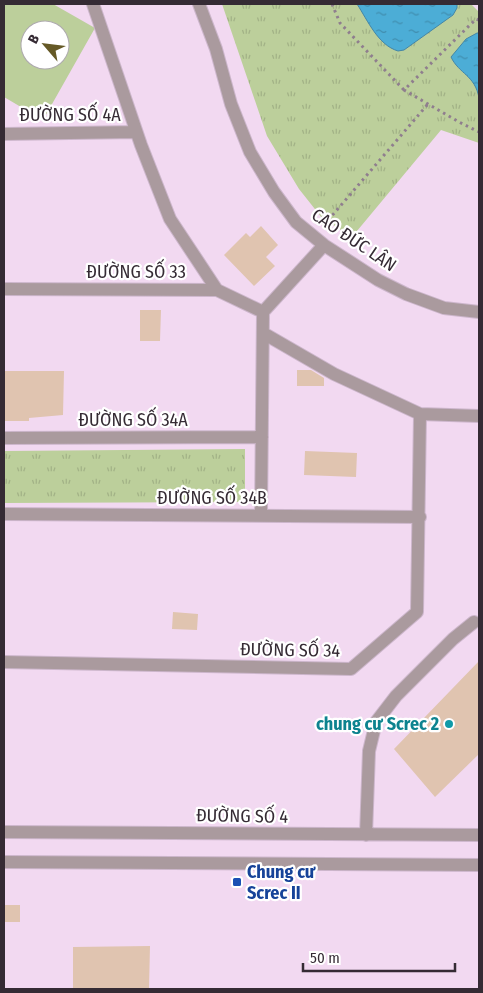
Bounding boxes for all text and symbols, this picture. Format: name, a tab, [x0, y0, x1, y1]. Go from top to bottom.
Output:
north arrow	[20, 20, 70, 70]
text: B	[25, 32, 43, 47]
street label: ĐƯỜNG SỐ 4A	[19, 101, 121, 126]
street label: CAO ĐỨC LÂN	[307, 203, 401, 276]
street label: ĐƯỜNG SỐ 33	[86, 258, 186, 283]
street label: ĐƯỜNG SỐ 34A	[78, 406, 188, 431]
street label: ĐƯỜNG SỐ 34B	[157, 484, 267, 509]
street label: ĐƯỜNG SỐ 34	[240, 635, 341, 662]
place label: chung cư Screc 2	[316, 713, 439, 735]
marker: chung cư Screc 2	[443, 718, 455, 730]
street label: ĐƯỜNG SỐ 4	[196, 801, 289, 828]
place label: Chung cư Screc II	[247, 861, 316, 904]
marker: Chung cư Screc II	[231, 876, 243, 888]
scale bar	[303, 940, 456, 972]
text: 50 m	[310, 949, 340, 967]

